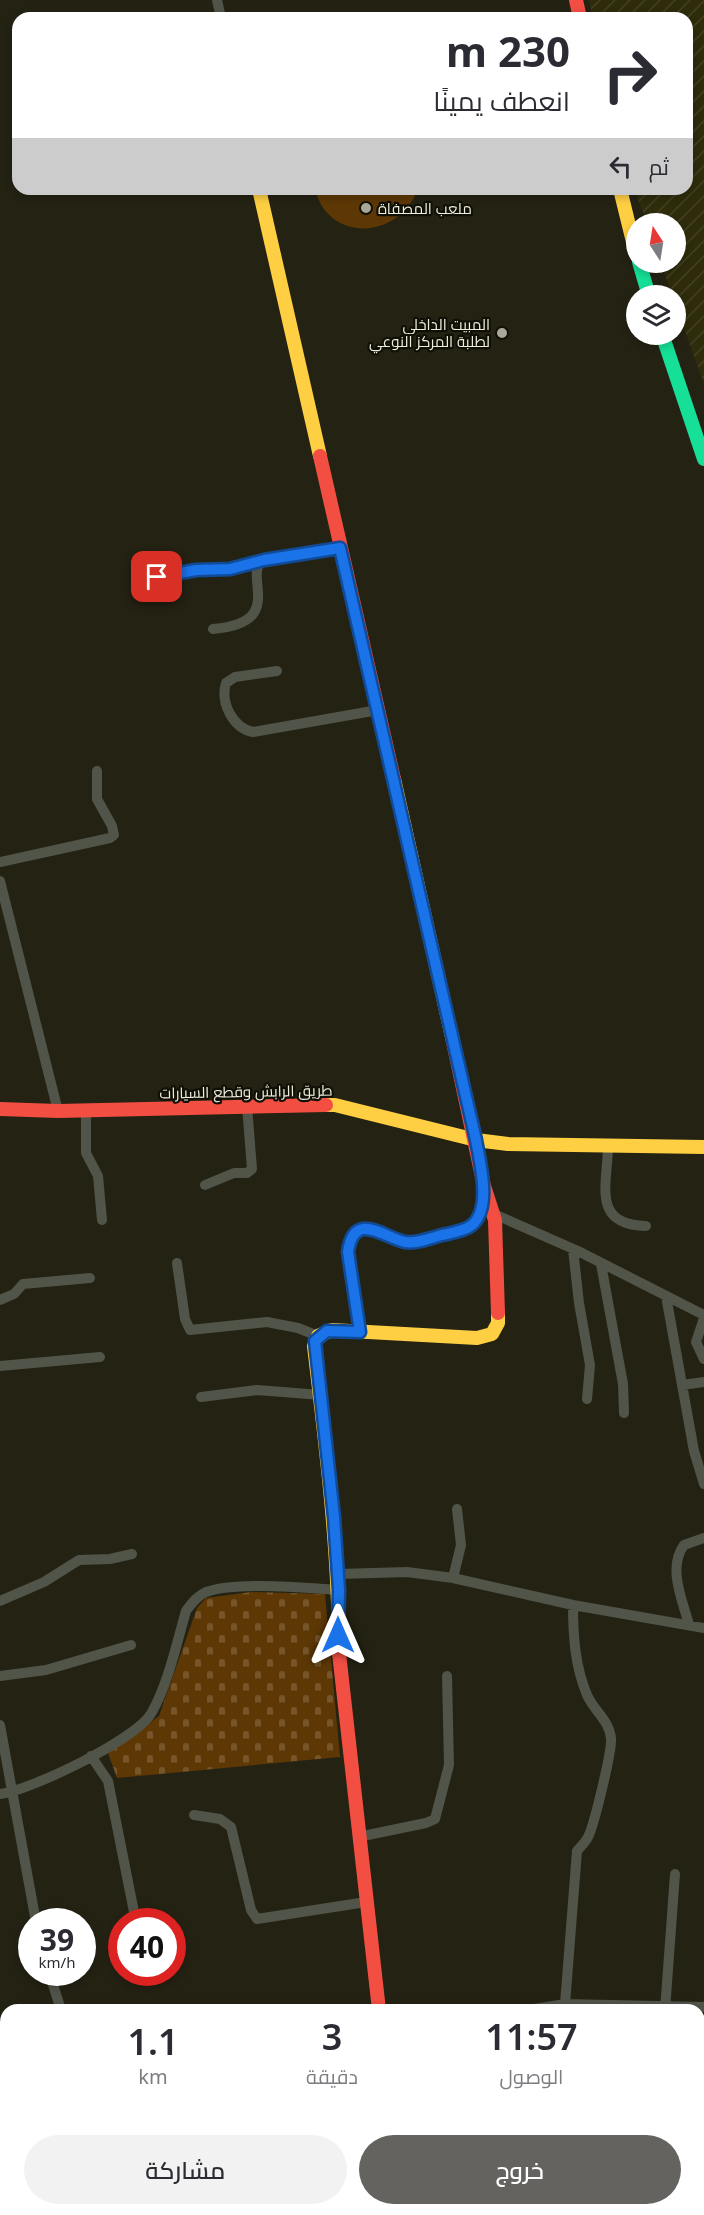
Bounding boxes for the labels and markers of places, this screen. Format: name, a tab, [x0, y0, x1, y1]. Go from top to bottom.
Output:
place label: ملعب المصفاة	[378, 198, 472, 218]
marker: ملعب المصفاة	[359, 201, 373, 215]
place label: المبيت الداخلي لطلبة المركز النوعي	[369, 314, 490, 354]
marker: المبيت الداخلي لطلبة المركز النوعي	[495, 326, 509, 340]
pin	[131, 551, 182, 602]

